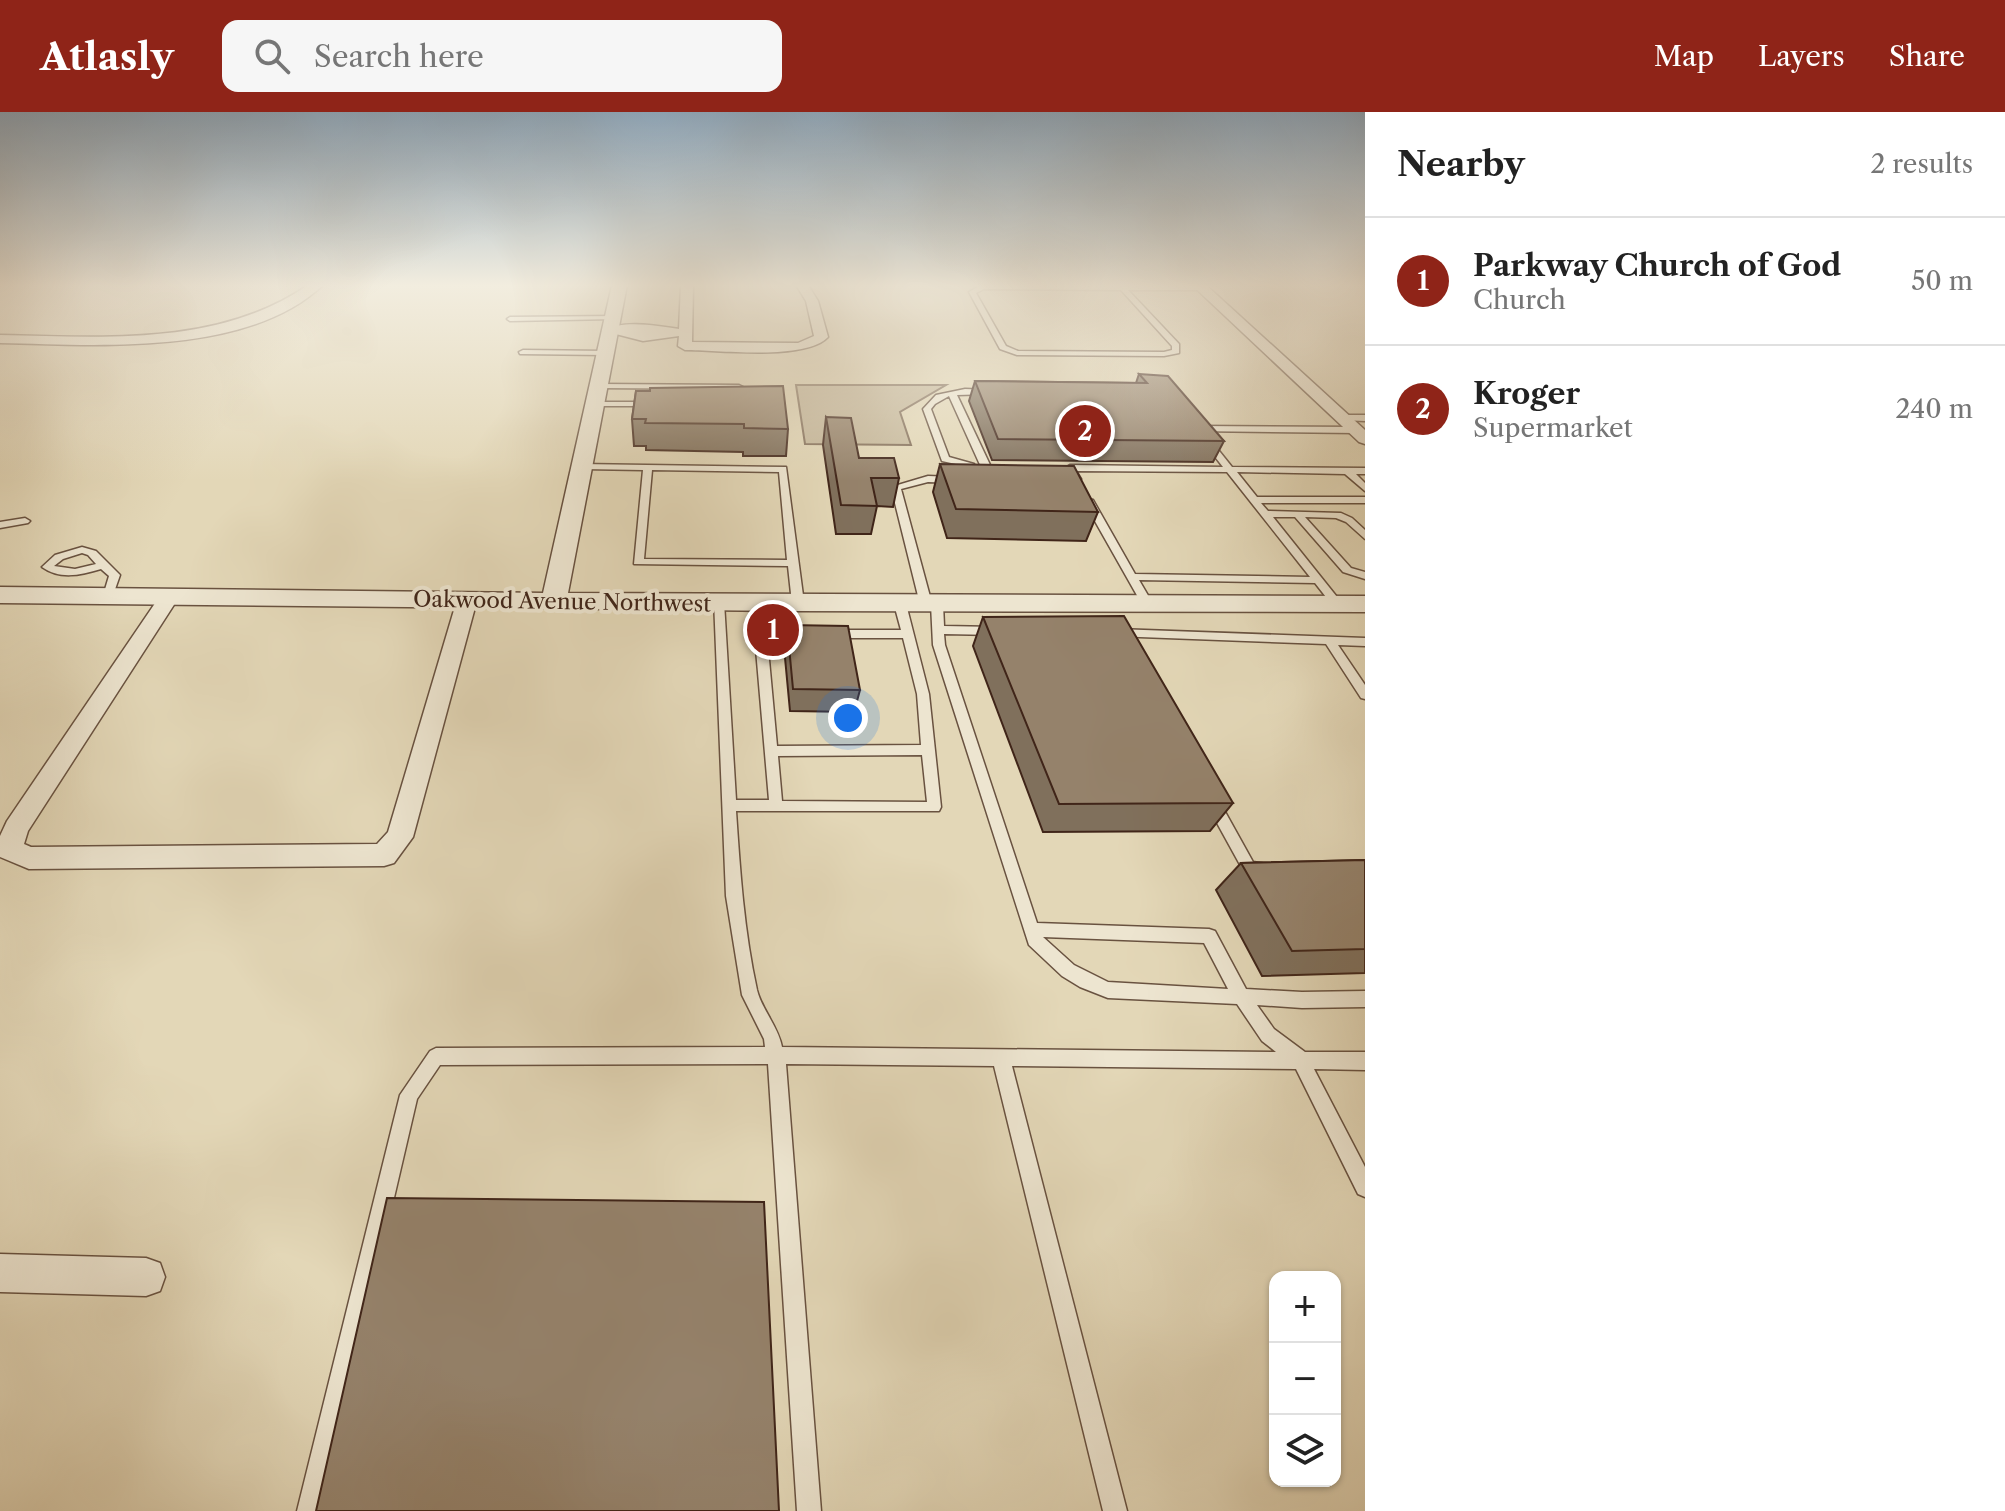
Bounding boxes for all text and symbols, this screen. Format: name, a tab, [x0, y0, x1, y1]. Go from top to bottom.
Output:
search box	[222, 20, 782, 92]
text: Atlasly	[40, 33, 174, 80]
icon: search	[250, 34, 294, 78]
text: Search here	[314, 38, 484, 75]
text: Map	[1654, 39, 1714, 73]
text: Layers	[1758, 39, 1845, 73]
text: Share	[1889, 39, 1965, 73]
text: Nearby	[1397, 143, 1525, 185]
text: 2 results	[1870, 148, 1973, 180]
text: Parkway Church of God	[1473, 247, 1841, 284]
text: 1	[1417, 265, 1429, 297]
text: 50 m	[1911, 265, 1973, 297]
text: Church	[1473, 284, 1566, 316]
text: Kroger	[1473, 375, 1580, 412]
text: 2	[1415, 393, 1431, 425]
text: 240 m	[1895, 393, 1973, 425]
pin: 2	[1059, 401, 1111, 461]
text: Supermarket	[1473, 412, 1633, 444]
street label: Oakwood Avenue Northwest	[413, 585, 711, 618]
pin: 1	[747, 600, 799, 660]
your location	[828, 698, 868, 738]
map controls	[1269, 1271, 1341, 1487]
button: +	[1269, 1271, 1341, 1343]
button: −	[1269, 1343, 1341, 1415]
button: layers	[1269, 1415, 1341, 1487]

